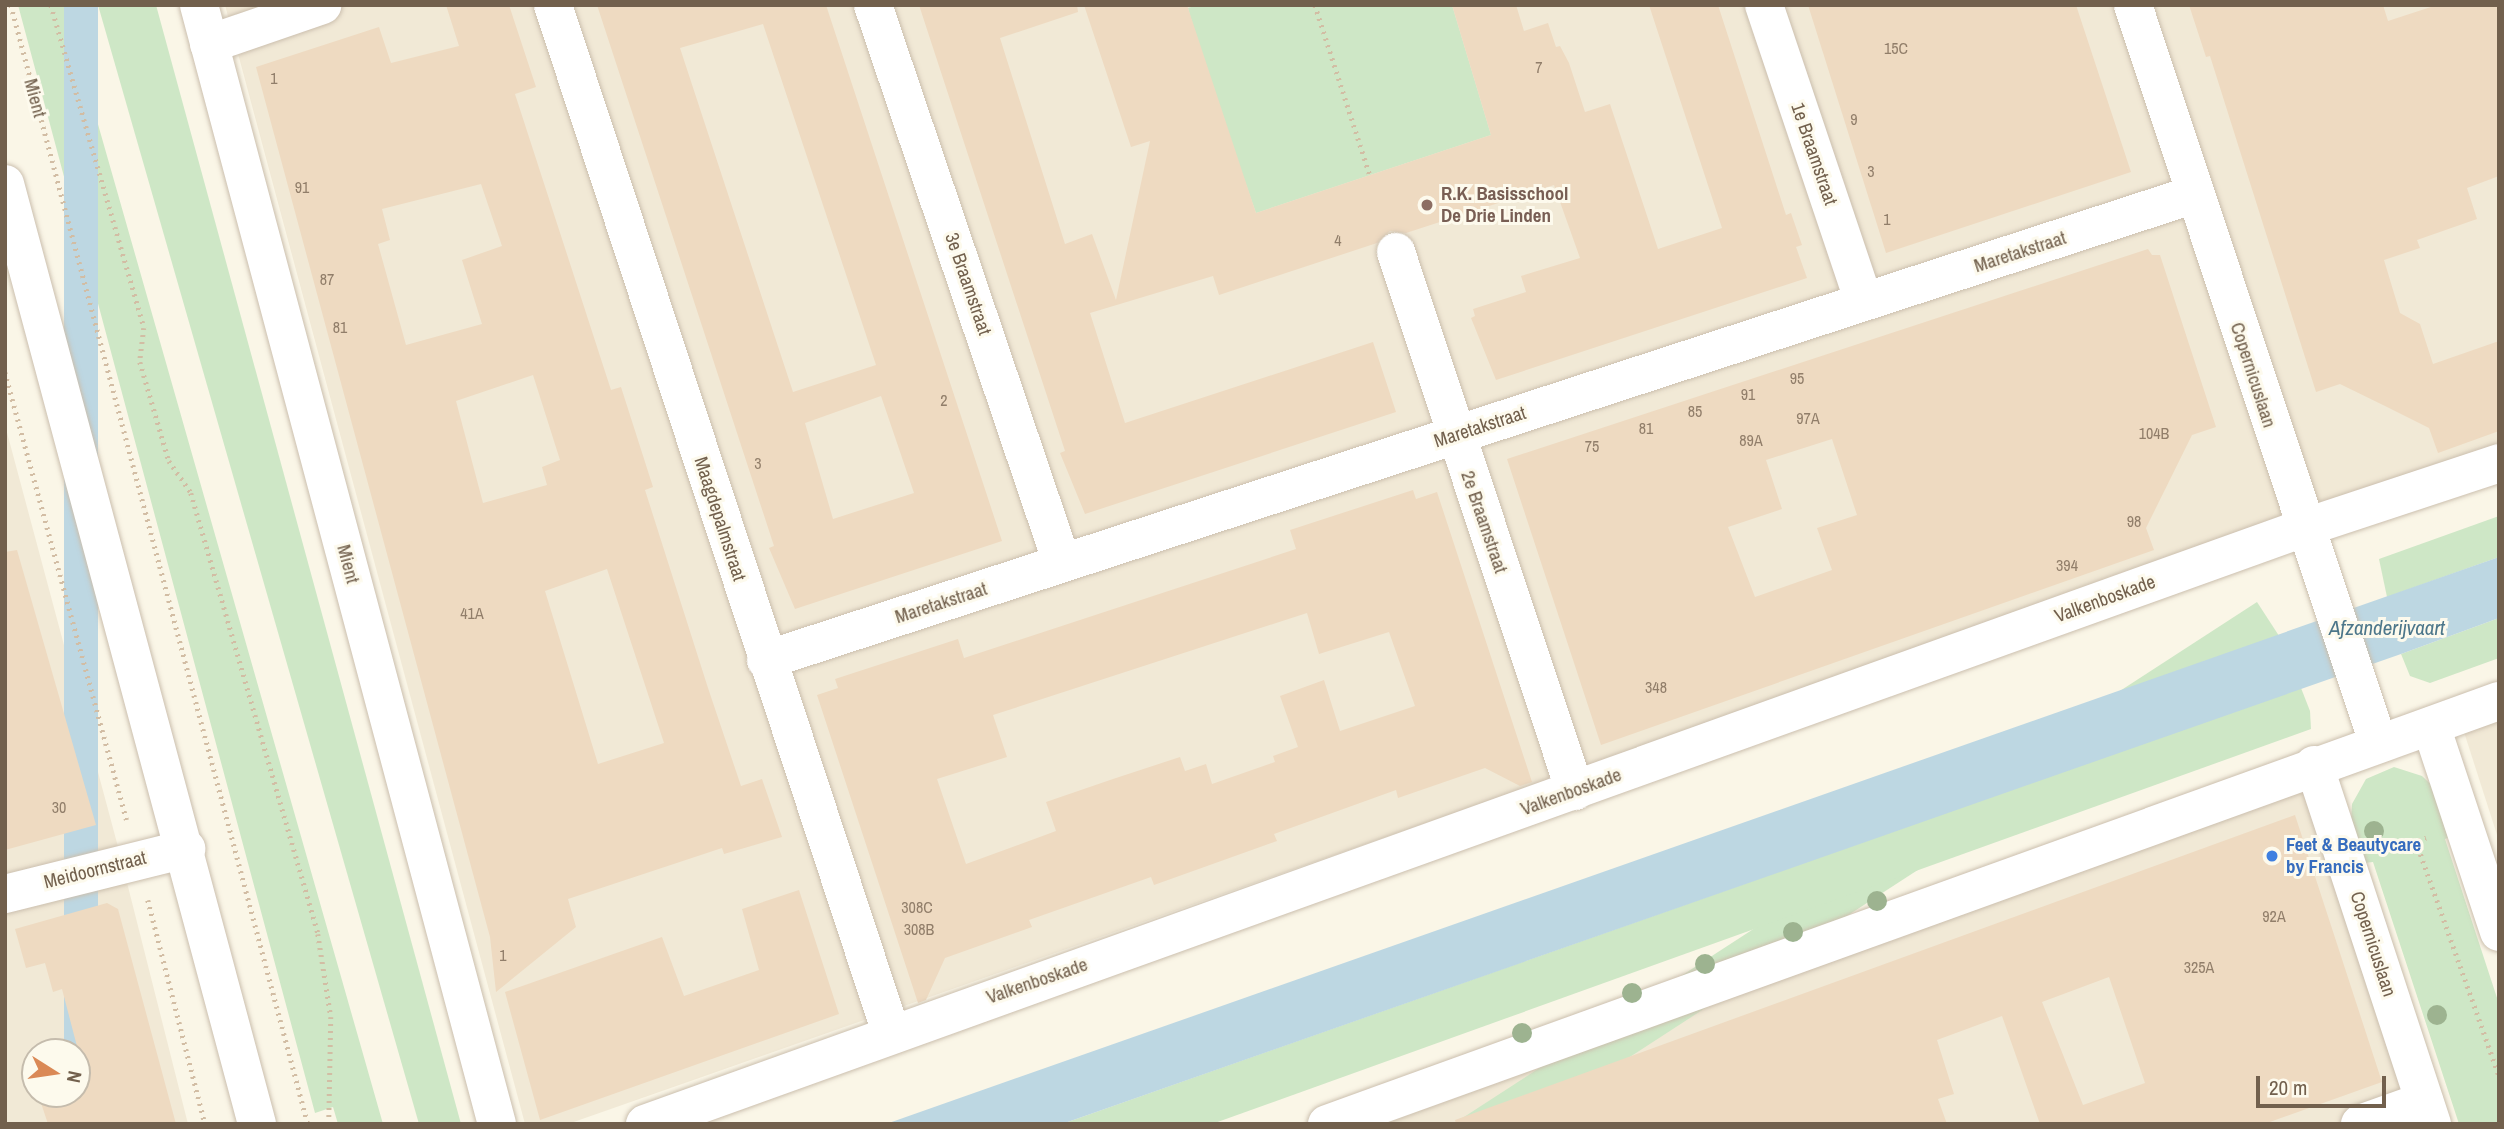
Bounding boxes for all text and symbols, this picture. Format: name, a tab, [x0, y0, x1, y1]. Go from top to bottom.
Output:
house number: 15C	[1884, 38, 1908, 58]
house number: 7	[1535, 57, 1543, 77]
house number: 1	[270, 68, 278, 88]
street label: Mient	[19, 76, 51, 120]
street label: 1e Braamstraat	[1786, 100, 1842, 208]
house number: 9	[1850, 109, 1858, 129]
house number: 3	[1867, 161, 1875, 181]
house number: 91	[295, 177, 309, 197]
place label: R.K. Basisschool De Drie Linden	[1441, 183, 1568, 227]
marker: R.K. Basisschool De Drie Linden	[1419, 197, 1435, 213]
house number: 1	[1883, 209, 1891, 229]
street label: Maretakstraat	[1971, 226, 2069, 278]
street label: 3e Braamstraat	[940, 230, 996, 338]
house number: 4	[1334, 230, 1342, 250]
house number: 87	[320, 269, 334, 289]
house number: 81	[333, 317, 347, 337]
street label: Copernicuslaan	[2225, 320, 2281, 430]
house number: 95	[1790, 368, 1804, 388]
house number: 91	[1741, 384, 1755, 404]
house number: 2	[940, 390, 948, 410]
street label: Maretakstraat	[1431, 401, 1529, 453]
house number: 85	[1688, 401, 1702, 421]
house number: 97A	[1796, 408, 1820, 428]
house number: 81	[1639, 418, 1653, 438]
house number: 104B	[2139, 423, 2169, 443]
house number: 89A	[1739, 430, 1763, 450]
house number: 75	[1585, 436, 1599, 456]
house number: 3	[754, 453, 762, 473]
street label: Maagdepalmstraat	[689, 454, 751, 584]
street label: 2e Braamstraat	[1456, 468, 1512, 576]
house number: 98	[2127, 511, 2141, 531]
street label: Mient	[332, 542, 364, 586]
house number: 394	[2056, 555, 2078, 575]
street label: Valkenboskade	[2052, 570, 2158, 628]
street label: Maretakstraat	[892, 577, 990, 629]
house number: 41A	[460, 603, 484, 623]
water label: Afzanderijvaart	[2329, 615, 2445, 641]
house number: 348	[1645, 677, 1667, 697]
street label: Valkenboskade	[1518, 763, 1624, 821]
house number: 30	[52, 797, 66, 817]
place label: Feet & Beautycare by Francis	[2286, 834, 2421, 878]
street label: Meidoornstraat	[41, 846, 149, 894]
marker: Feet & Beautycare by Francis	[2264, 848, 2280, 864]
street label: Copernicuslaan	[2345, 889, 2401, 999]
house number: 308C	[901, 897, 933, 917]
house number: 92A	[2262, 906, 2286, 926]
house number: 308B	[904, 919, 934, 939]
house number: 1	[499, 945, 507, 965]
street label: Valkenboskade	[983, 953, 1091, 1009]
house number: 325A	[2184, 957, 2214, 977]
north arrow	[21, 1038, 91, 1108]
scale bar	[2259, 1062, 2388, 1106]
text: N	[61, 1069, 88, 1085]
text: 20 m	[2269, 1073, 2307, 1102]

